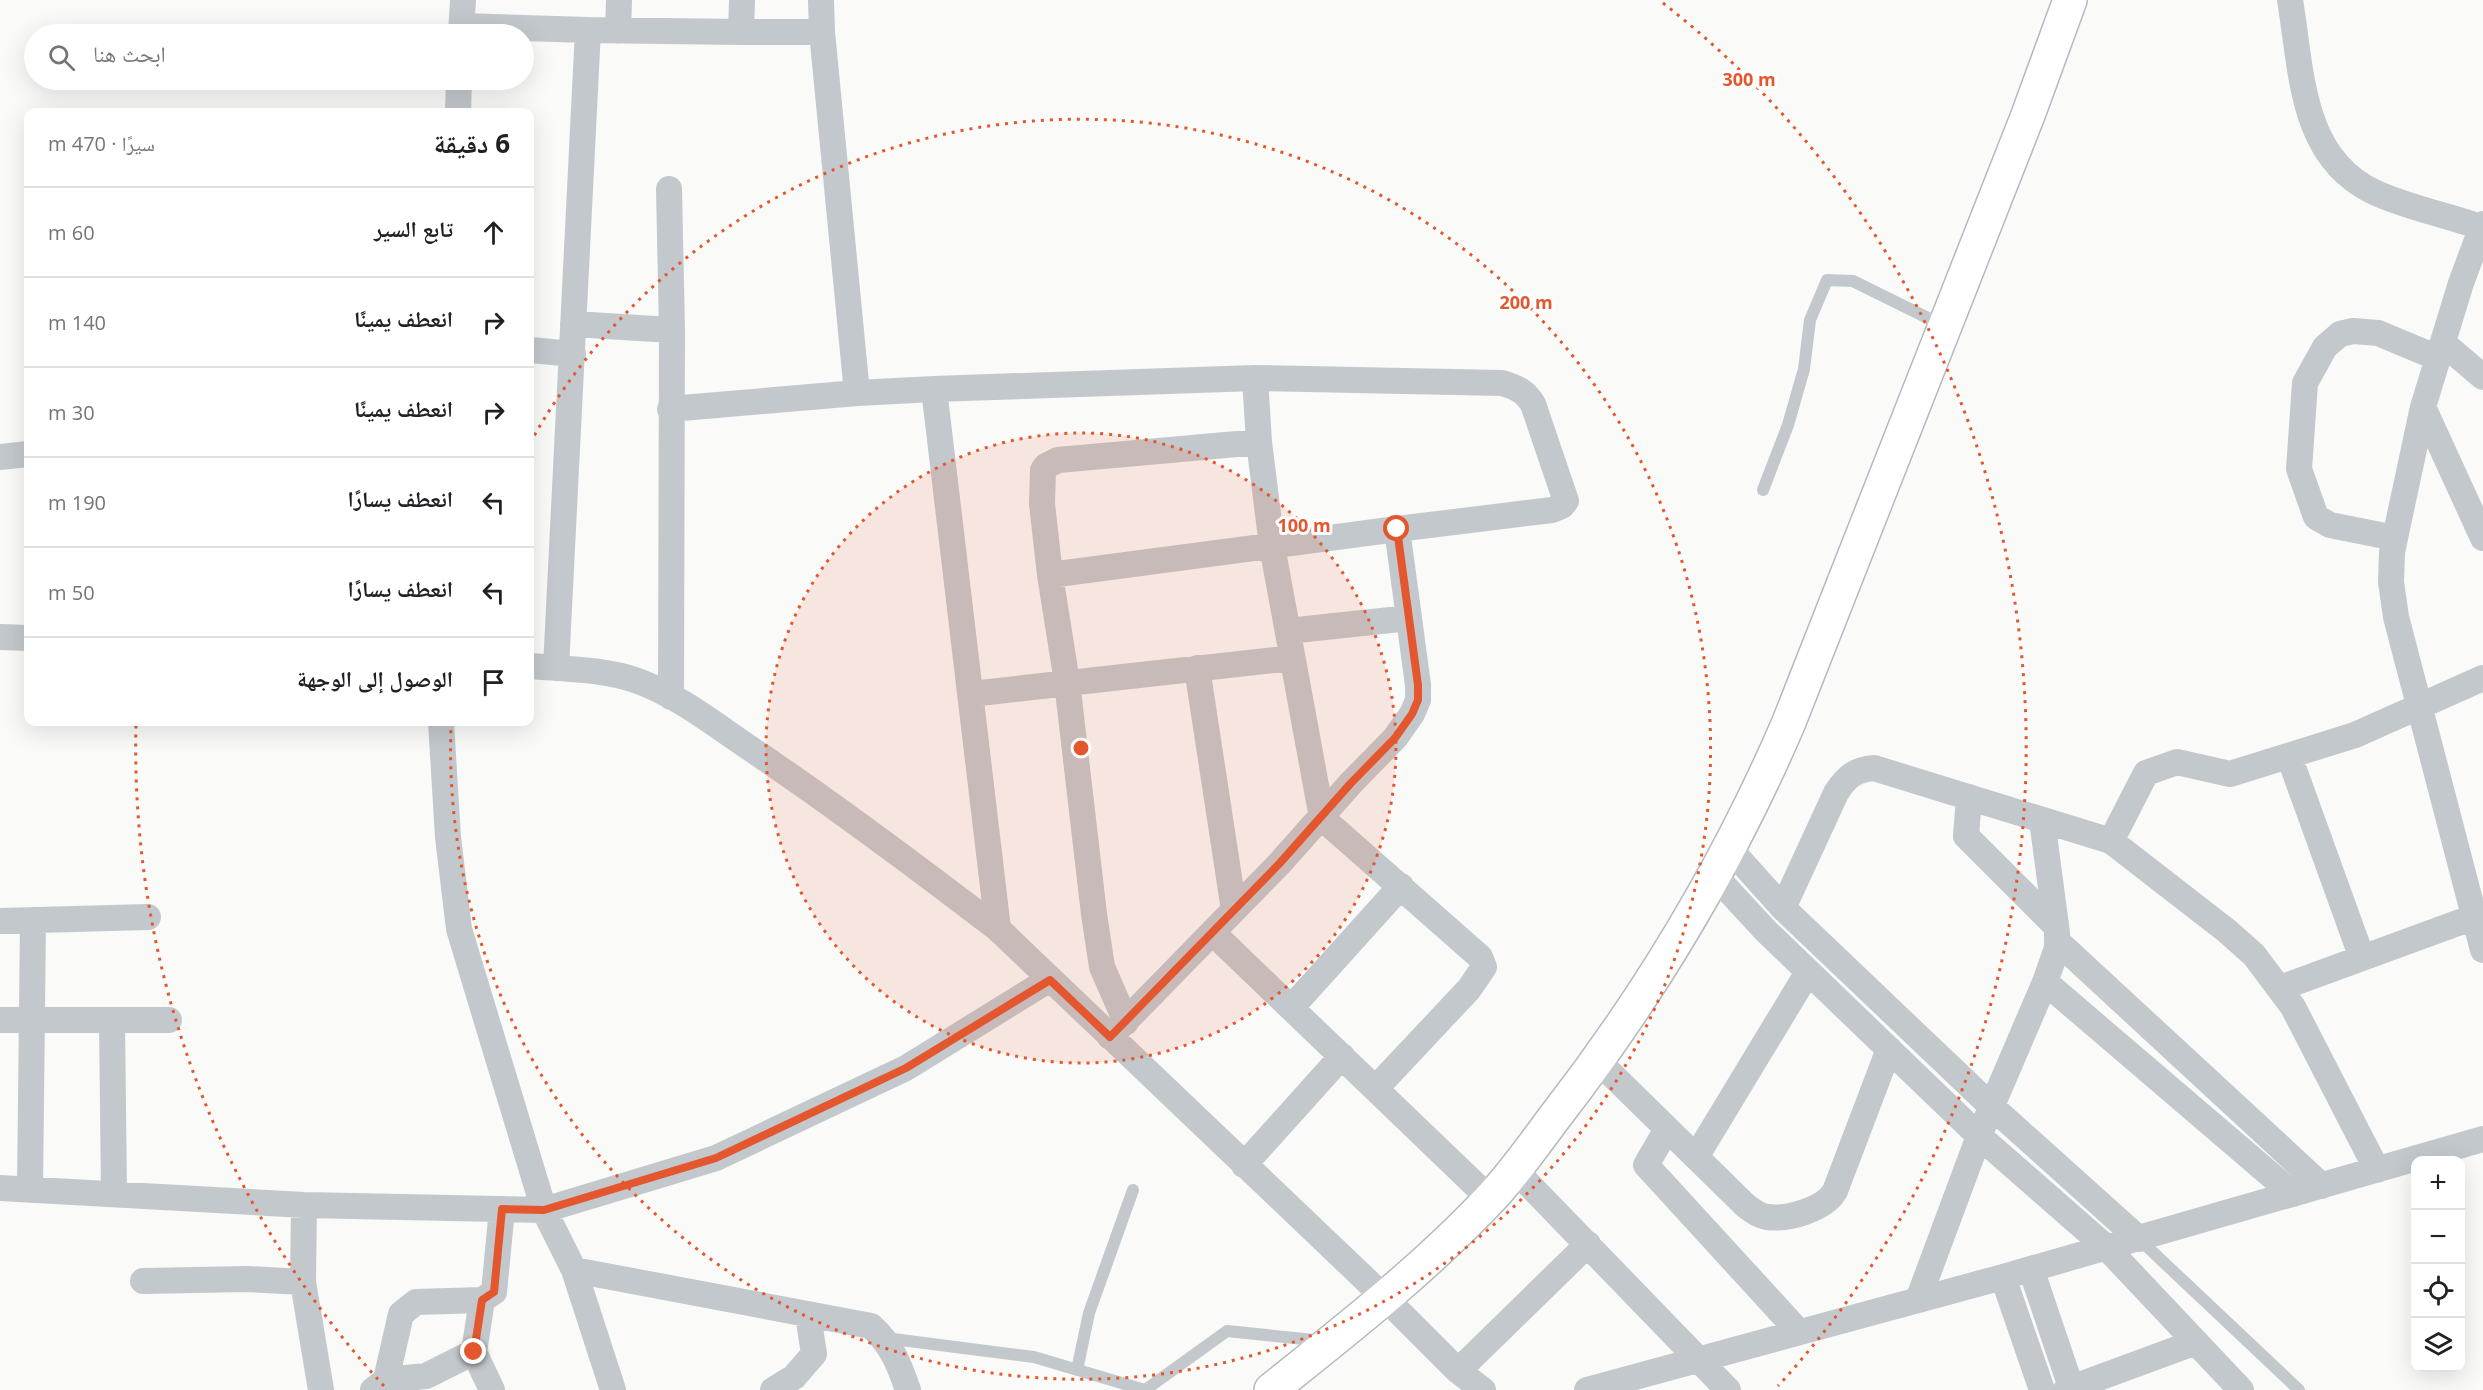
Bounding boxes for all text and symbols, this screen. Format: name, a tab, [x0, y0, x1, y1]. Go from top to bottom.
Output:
search box	[24, 24, 534, 90]
text: ابحث هنا	[93, 38, 166, 68]
icon: search	[45, 41, 78, 74]
text: 300 m	[1722, 67, 1776, 91]
text: 6 دقيقة	[434, 125, 510, 161]
text: سيرًا · 470 m	[48, 130, 155, 157]
text: تابع السير	[374, 213, 453, 243]
icon: ahead	[477, 216, 510, 249]
text: 60 m	[48, 219, 95, 246]
text: 200 m	[1499, 290, 1553, 314]
text: انعطف يمينًا	[354, 303, 453, 333]
icon: right	[477, 306, 510, 339]
text: 140 m	[48, 309, 106, 336]
text: انعطف يمينًا	[354, 393, 453, 423]
icon: right	[477, 396, 510, 429]
text: 30 m	[48, 399, 95, 426]
text: انعطف يسارًا	[348, 483, 453, 513]
icon: left	[477, 486, 510, 519]
text: 190 m	[48, 489, 106, 516]
text: 100 m	[1277, 513, 1331, 537]
route start	[1383, 515, 1409, 541]
text: انعطف يسارًا	[348, 573, 453, 603]
icon: left	[477, 576, 510, 609]
text: 50 m	[48, 579, 95, 606]
text: الوصول إلى الوجهة	[297, 663, 453, 693]
icon: arrive	[477, 666, 510, 699]
centre of rings	[1071, 738, 1091, 758]
map controls	[2411, 1156, 2465, 1372]
button: +	[2411, 1156, 2465, 1210]
button: −	[2411, 1210, 2465, 1264]
button: locate	[2411, 1264, 2465, 1318]
button: layers	[2411, 1318, 2465, 1372]
route end	[460, 1338, 486, 1364]

